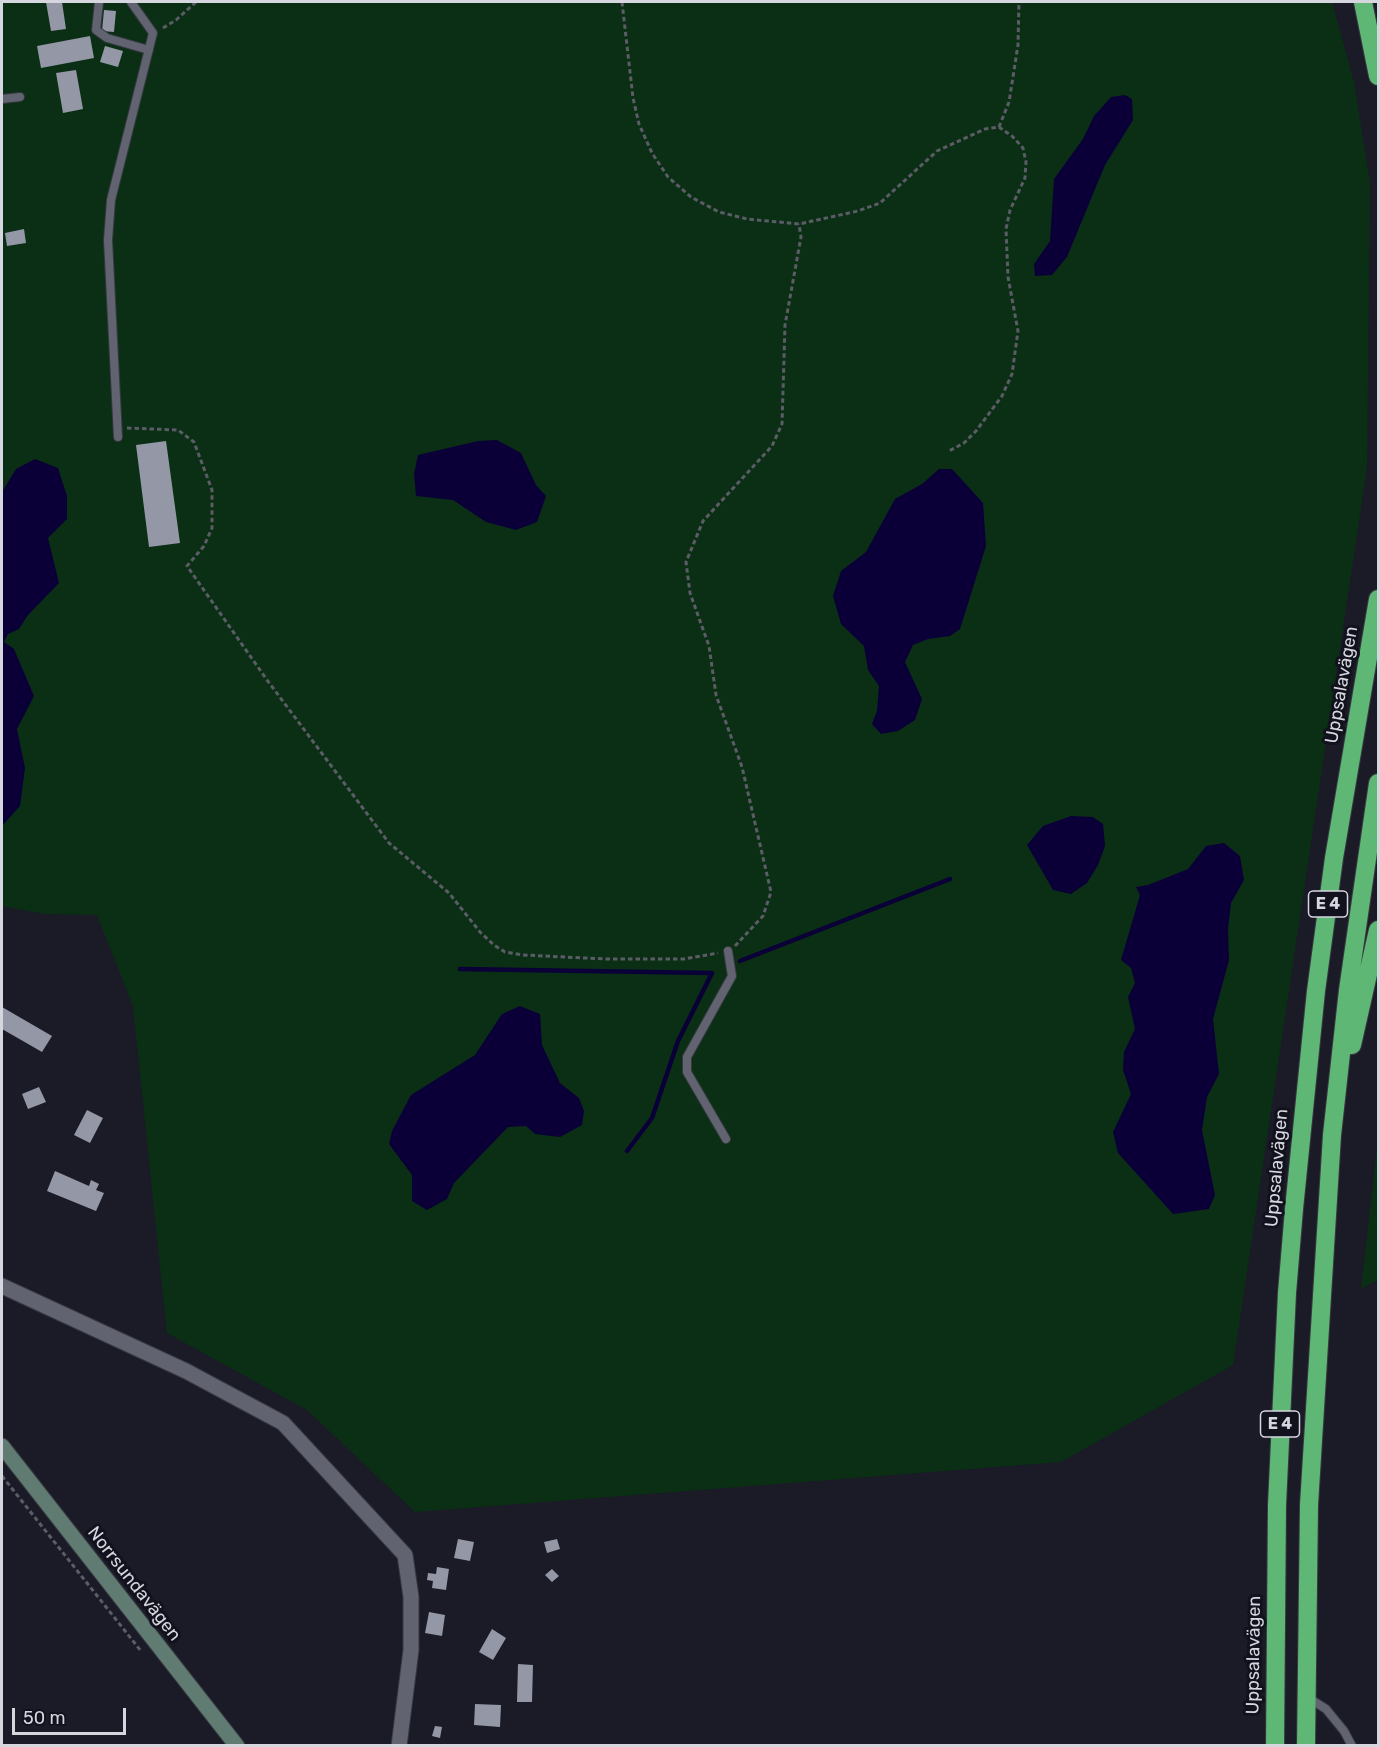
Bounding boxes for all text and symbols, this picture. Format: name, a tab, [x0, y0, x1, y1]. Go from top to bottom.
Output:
street label: Uppsalavägen	[1321, 625, 1363, 745]
road number: E 4	[1308, 891, 1348, 917]
street label: Uppsalavägen	[1261, 1108, 1293, 1228]
road number: E 4	[1260, 1411, 1300, 1437]
street label: Norrsundavägen	[83, 1523, 185, 1645]
street label: Uppsalavägen	[1242, 1596, 1266, 1714]
scale bar	[15, 1696, 129, 1734]
text: 50 m	[23, 1707, 66, 1729]

